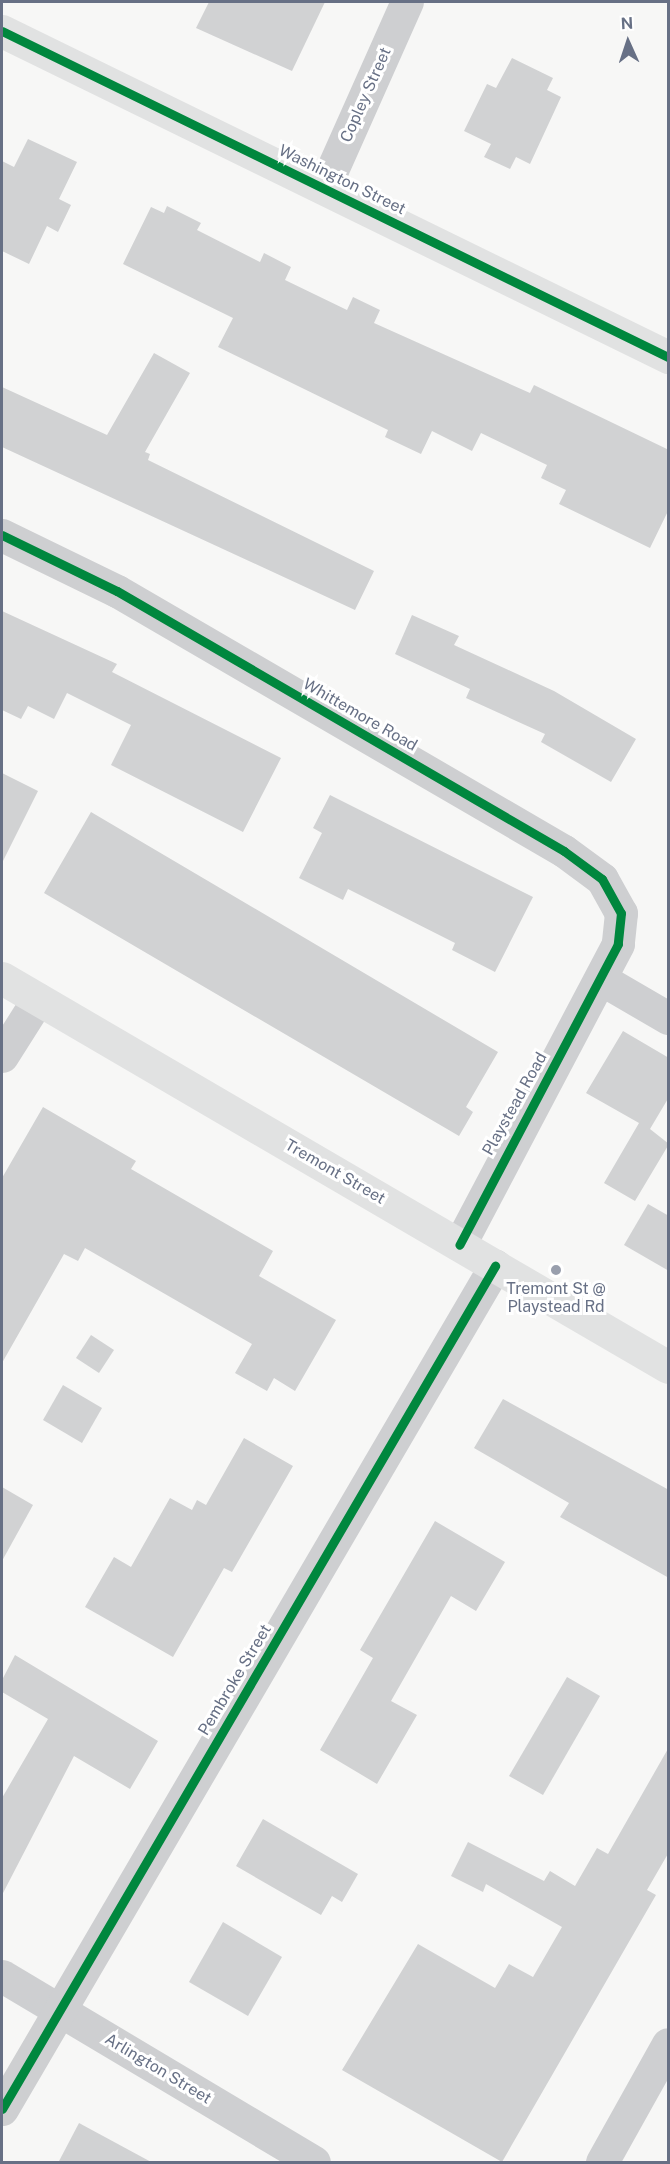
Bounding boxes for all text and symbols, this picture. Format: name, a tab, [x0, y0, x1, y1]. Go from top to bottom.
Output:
north arrow	[598, 12, 658, 72]
text: N	[620, 14, 634, 33]
street label: Copley Street	[336, 44, 396, 146]
street label: Washington Street	[275, 141, 409, 219]
street label: Whittemore Road	[299, 674, 421, 756]
street label: Playstead Road	[479, 1049, 551, 1159]
street label: Tremont Street	[281, 1135, 389, 1209]
marker: Tremont St @ Playstead Rd	[549, 1263, 563, 1277]
place label: Tremont St @ Playstead Rd	[506, 1279, 606, 1317]
street label: Pembroke Street	[194, 1621, 276, 1739]
street label: Arlington Street	[101, 2030, 215, 2108]

